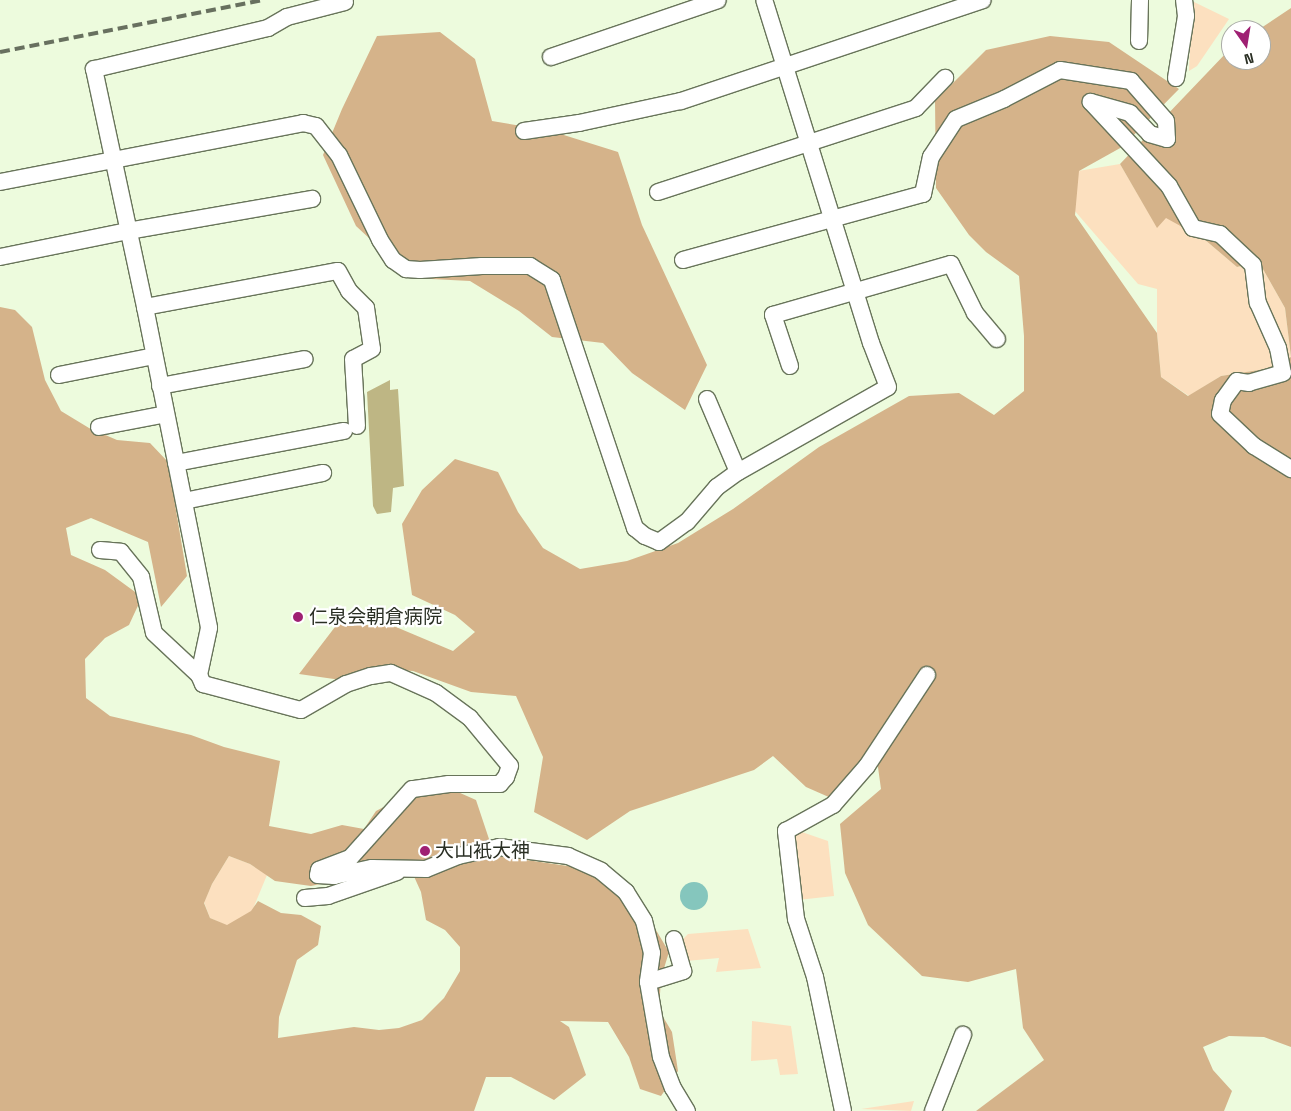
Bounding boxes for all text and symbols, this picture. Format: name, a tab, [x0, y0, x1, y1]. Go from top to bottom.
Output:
north arrow	[1221, 20, 1271, 70]
text: N	[1243, 49, 1256, 68]
place label: 仁泉会朝倉病院	[309, 606, 442, 628]
marker: 仁泉会朝倉病院	[291, 610, 305, 624]
place label: 大山衹大神	[435, 840, 530, 862]
marker: 大山衹大神	[419, 845, 431, 857]

